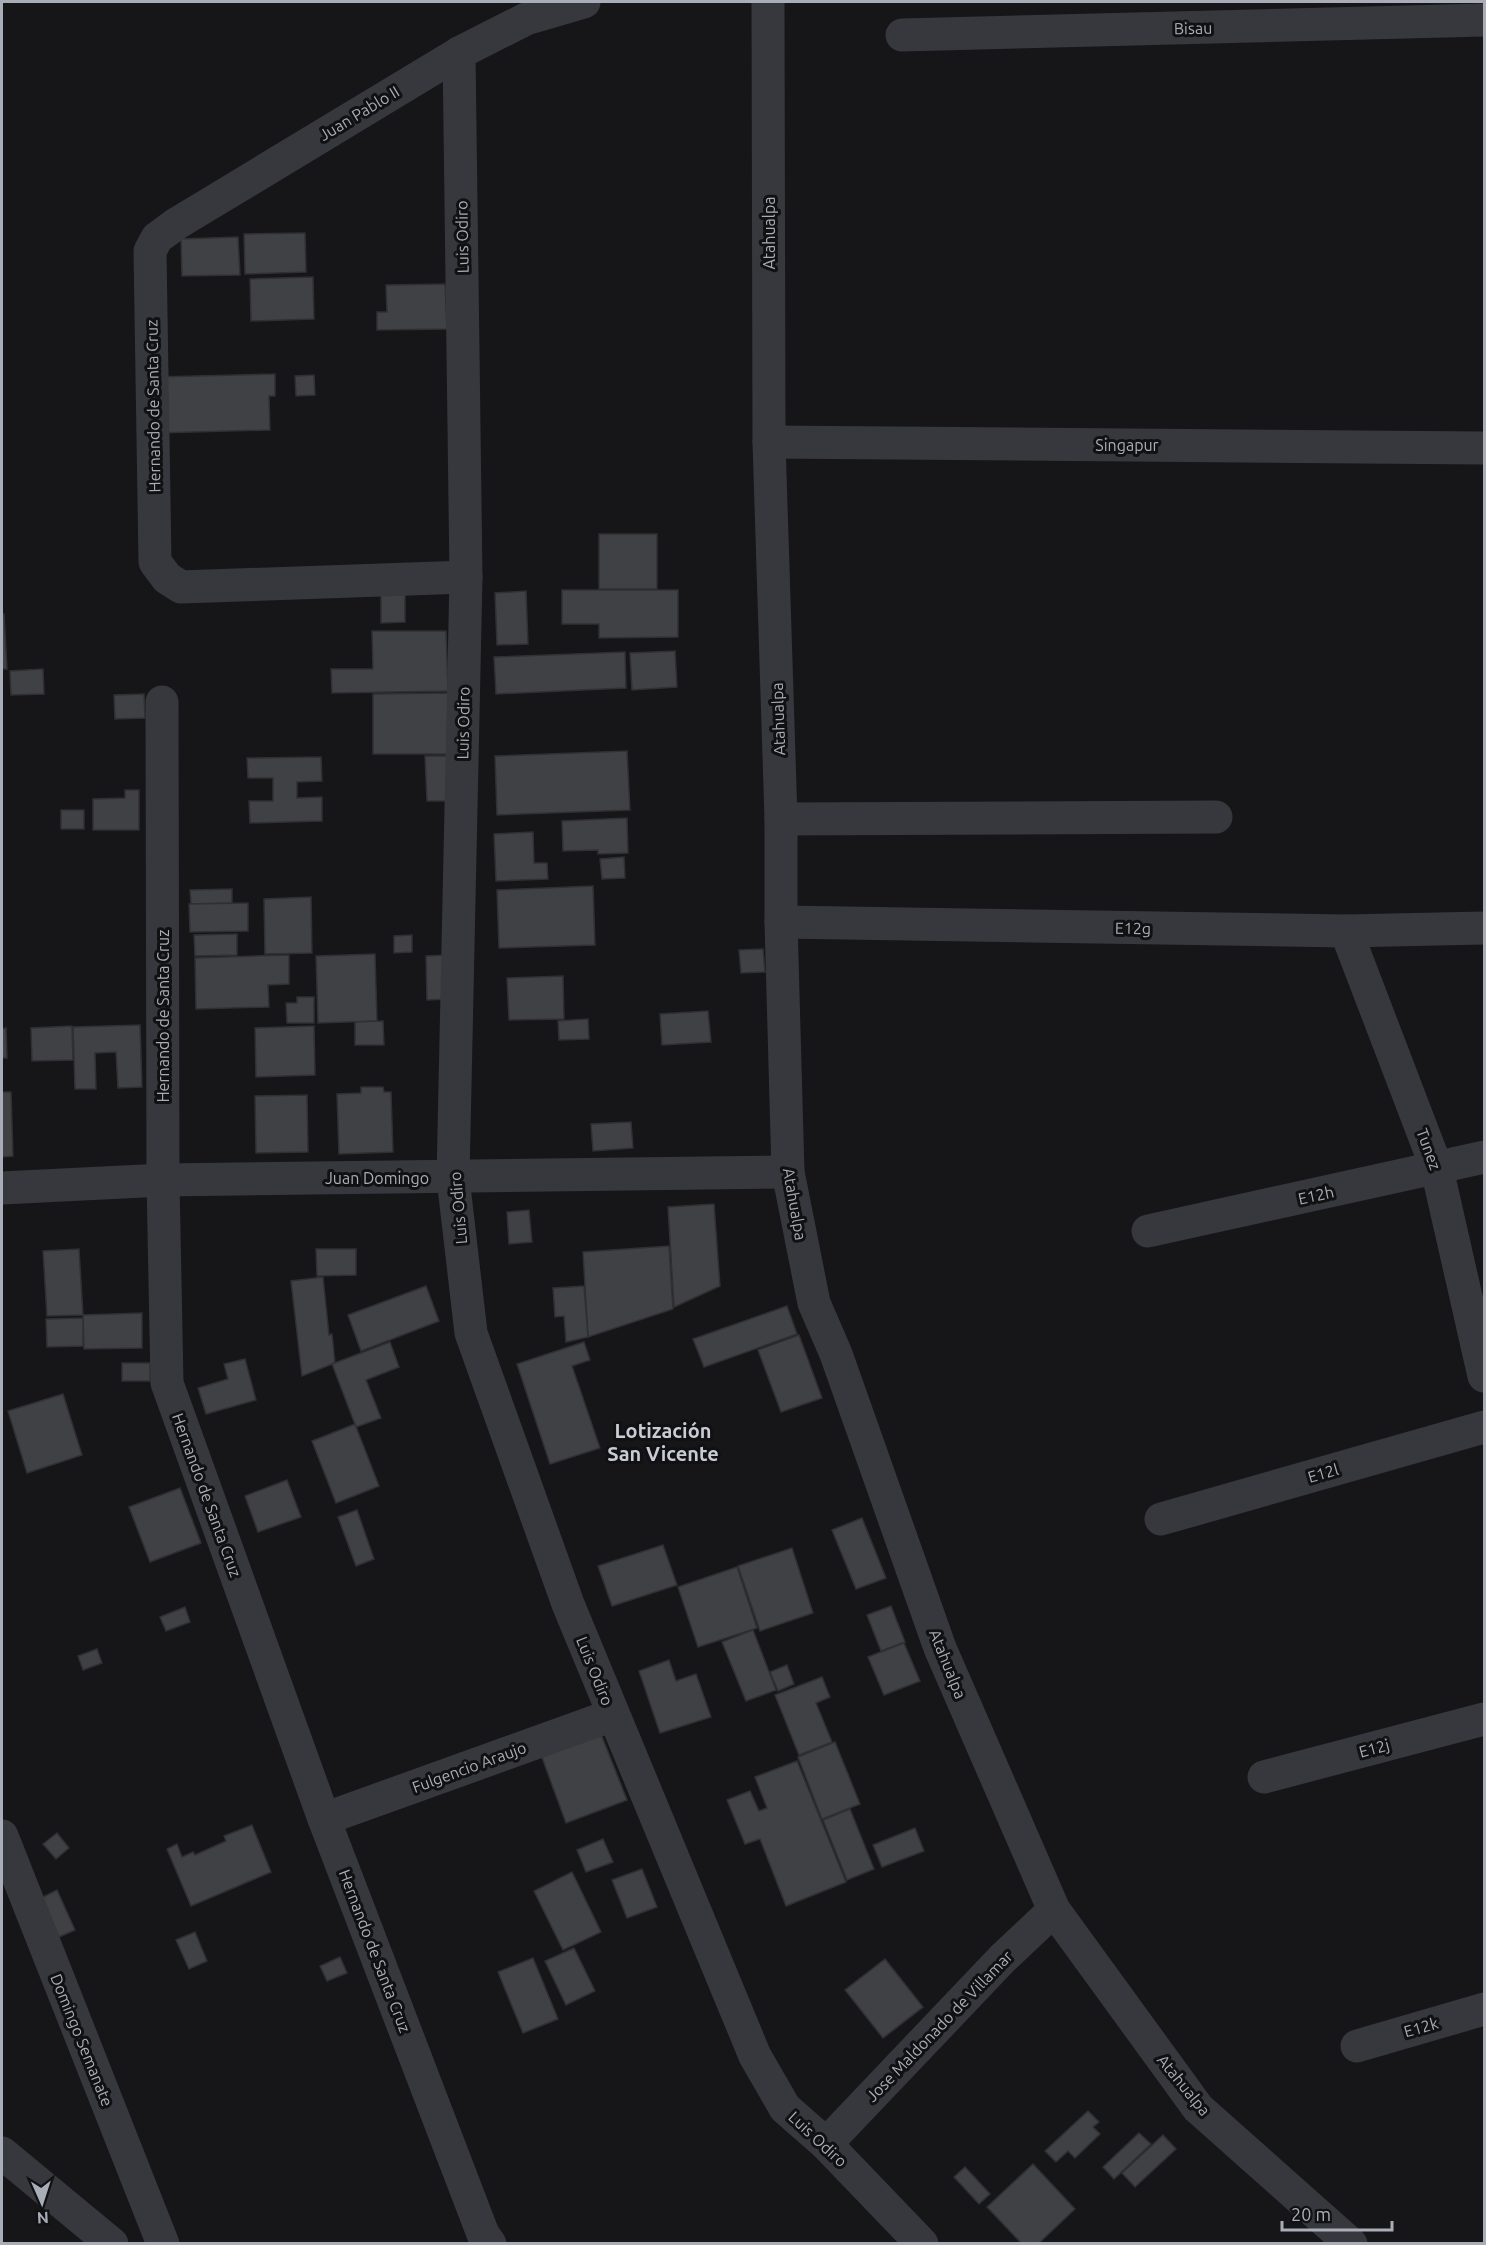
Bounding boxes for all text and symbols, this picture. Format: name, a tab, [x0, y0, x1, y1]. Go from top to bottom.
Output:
street label: Bisau	[1174, 19, 1212, 37]
street label: Juan Pablo II	[316, 82, 402, 144]
street label: Atahualpa	[760, 196, 778, 270]
street label: Luis Odiro	[452, 200, 472, 274]
street label: Hernando de Santa Cruz	[142, 319, 164, 493]
street label: Singapur	[1095, 436, 1159, 454]
street label: Atahualpa	[768, 682, 788, 756]
street label: Luis Odiro	[453, 686, 473, 760]
street label: E12g	[1115, 919, 1151, 937]
street label: Hernando de Santa Cruz	[154, 929, 172, 1103]
street label: Tunez	[1413, 1126, 1445, 1172]
street label: Atahualpa	[780, 1166, 810, 1242]
street label: Juan Domingo	[325, 1169, 429, 1187]
street label: Luis Odiro	[446, 1171, 470, 1245]
street label: E12h	[1296, 1182, 1336, 1208]
street label: Hernando de Santa Cruz	[169, 1411, 245, 1579]
district label: Lotización San Vicente	[607, 1419, 719, 1465]
street label: E12l	[1306, 1460, 1340, 1486]
street label: Atahualpa	[926, 1627, 970, 1701]
street label: Luis Odiro	[573, 1634, 617, 1708]
street label: E12j	[1357, 1735, 1391, 1761]
street label: Fulgencio Araujo	[409, 1738, 529, 1796]
street label: Hernando de Santa Cruz	[336, 1867, 414, 2035]
street label: Jose Maldonado de Villamar	[862, 1947, 1016, 2105]
street label: Domingo Semanate	[47, 1971, 117, 2109]
street label: E12k	[1402, 2014, 1440, 2040]
street label: Atahualpa	[1154, 2051, 1214, 2119]
street label: Luis Odiro	[785, 2108, 851, 2170]
north arrow	[12, 2173, 72, 2233]
scale bar	[1282, 2194, 1392, 2232]
text: 20 m	[1291, 2204, 1331, 2224]
text: N	[36, 2209, 49, 2227]

